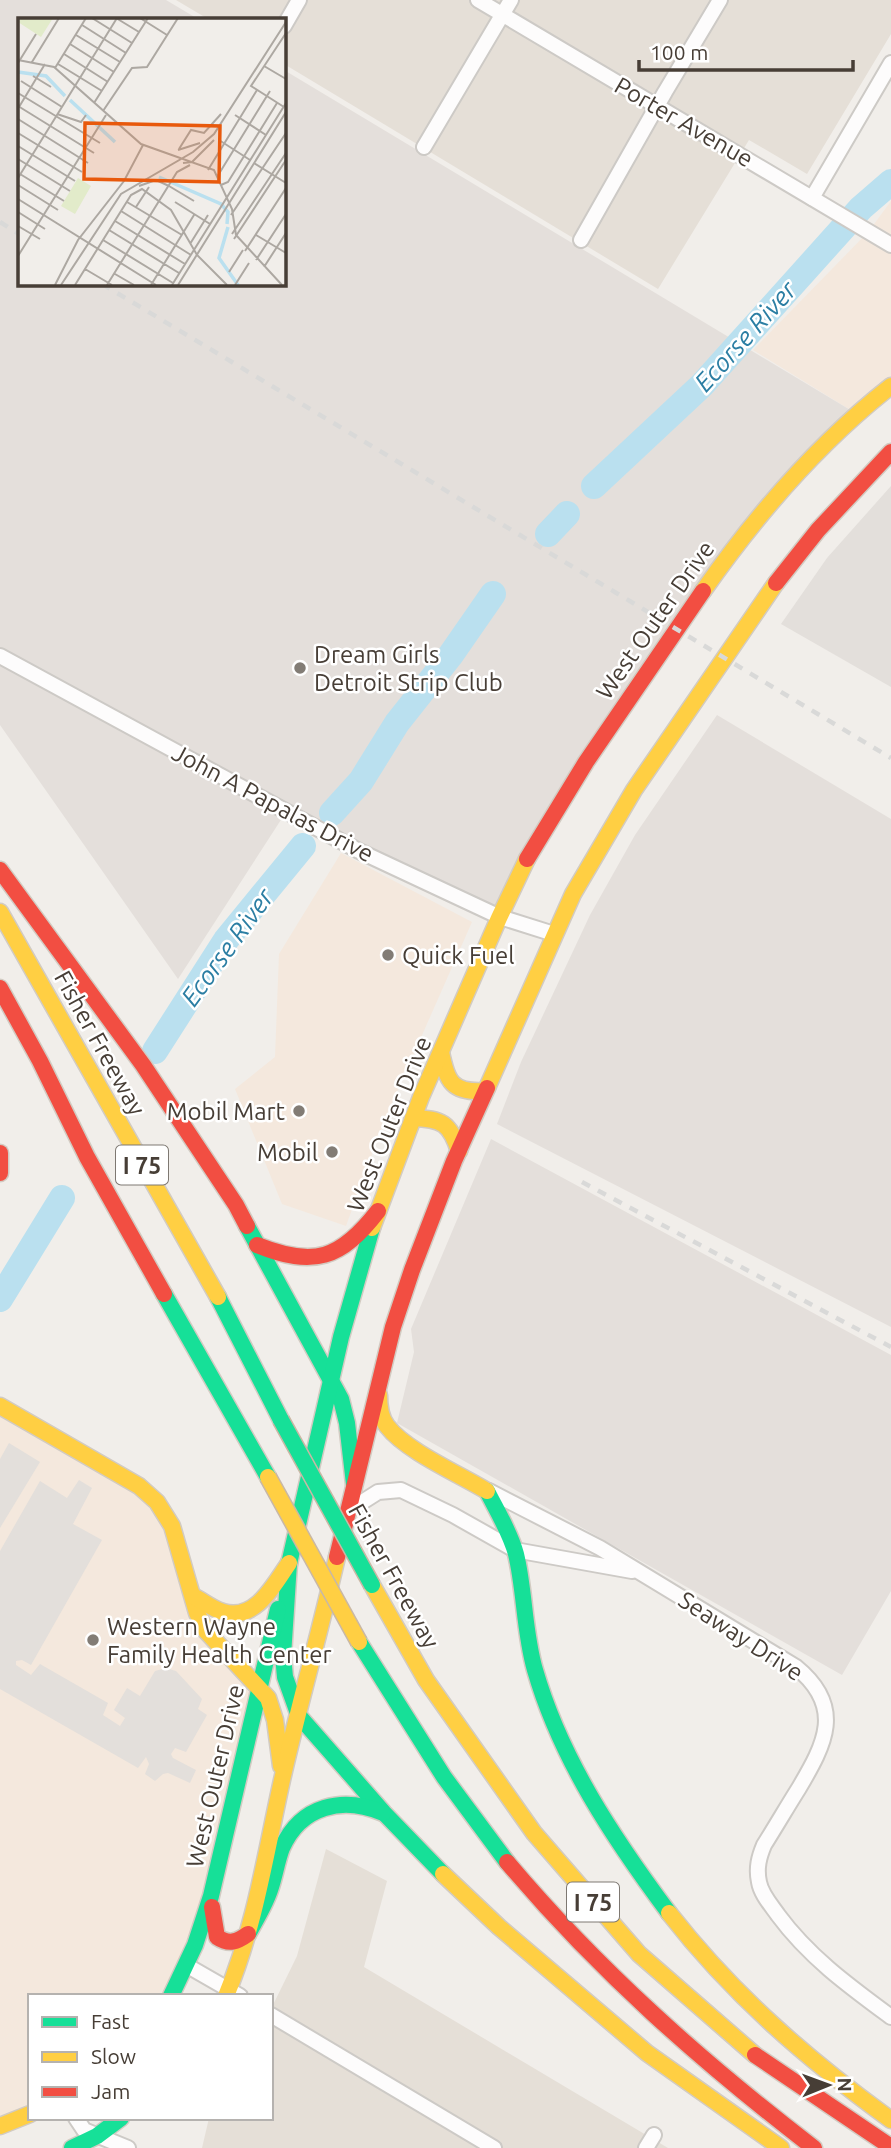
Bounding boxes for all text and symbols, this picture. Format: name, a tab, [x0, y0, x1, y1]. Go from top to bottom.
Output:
inset map	[18, 18, 285, 285]
scale bar	[639, 28, 852, 72]
text: 100 m	[650, 40, 708, 64]
street label: Porter Avenue	[610, 71, 758, 173]
water label: Ecorse River	[688, 274, 803, 397]
street label: West Outer Drive	[590, 536, 720, 704]
place label: Dream Girls Detroit Strip Club	[314, 641, 503, 696]
marker: Dream Girls Detroit Strip Club	[292, 660, 308, 676]
street label: John A Papalas Drive	[168, 738, 378, 868]
water label: Ecorse River	[175, 882, 280, 1011]
place label: Quick Fuel	[402, 942, 514, 969]
marker: Quick Fuel	[380, 947, 396, 963]
street label: Fisher Freeway	[49, 966, 151, 1120]
street label: West Outer Drive	[342, 1032, 436, 1216]
place label: Mobil Mart	[167, 1098, 286, 1125]
marker: Mobil Mart	[291, 1103, 307, 1119]
place label: Mobil	[257, 1139, 318, 1166]
marker: Mobil	[324, 1144, 340, 1160]
road number: I 75	[116, 1146, 168, 1184]
street label: Fisher Freeway	[343, 1499, 445, 1653]
street label: Seaway Drive	[674, 1586, 808, 1686]
place label: Western Wayne Family Health Center	[107, 1613, 332, 1668]
marker: Western Wayne Family Health Center	[85, 1632, 101, 1648]
street label: West Outer Drive	[181, 1682, 249, 1870]
road number: I 75	[567, 1882, 619, 1922]
legend	[28, 1994, 273, 2120]
text: Fast	[91, 2009, 129, 2033]
text: Slow	[91, 2044, 136, 2068]
north arrow	[793, 2050, 863, 2120]
text: N	[834, 2077, 856, 2092]
text: Jam	[91, 2079, 130, 2103]

